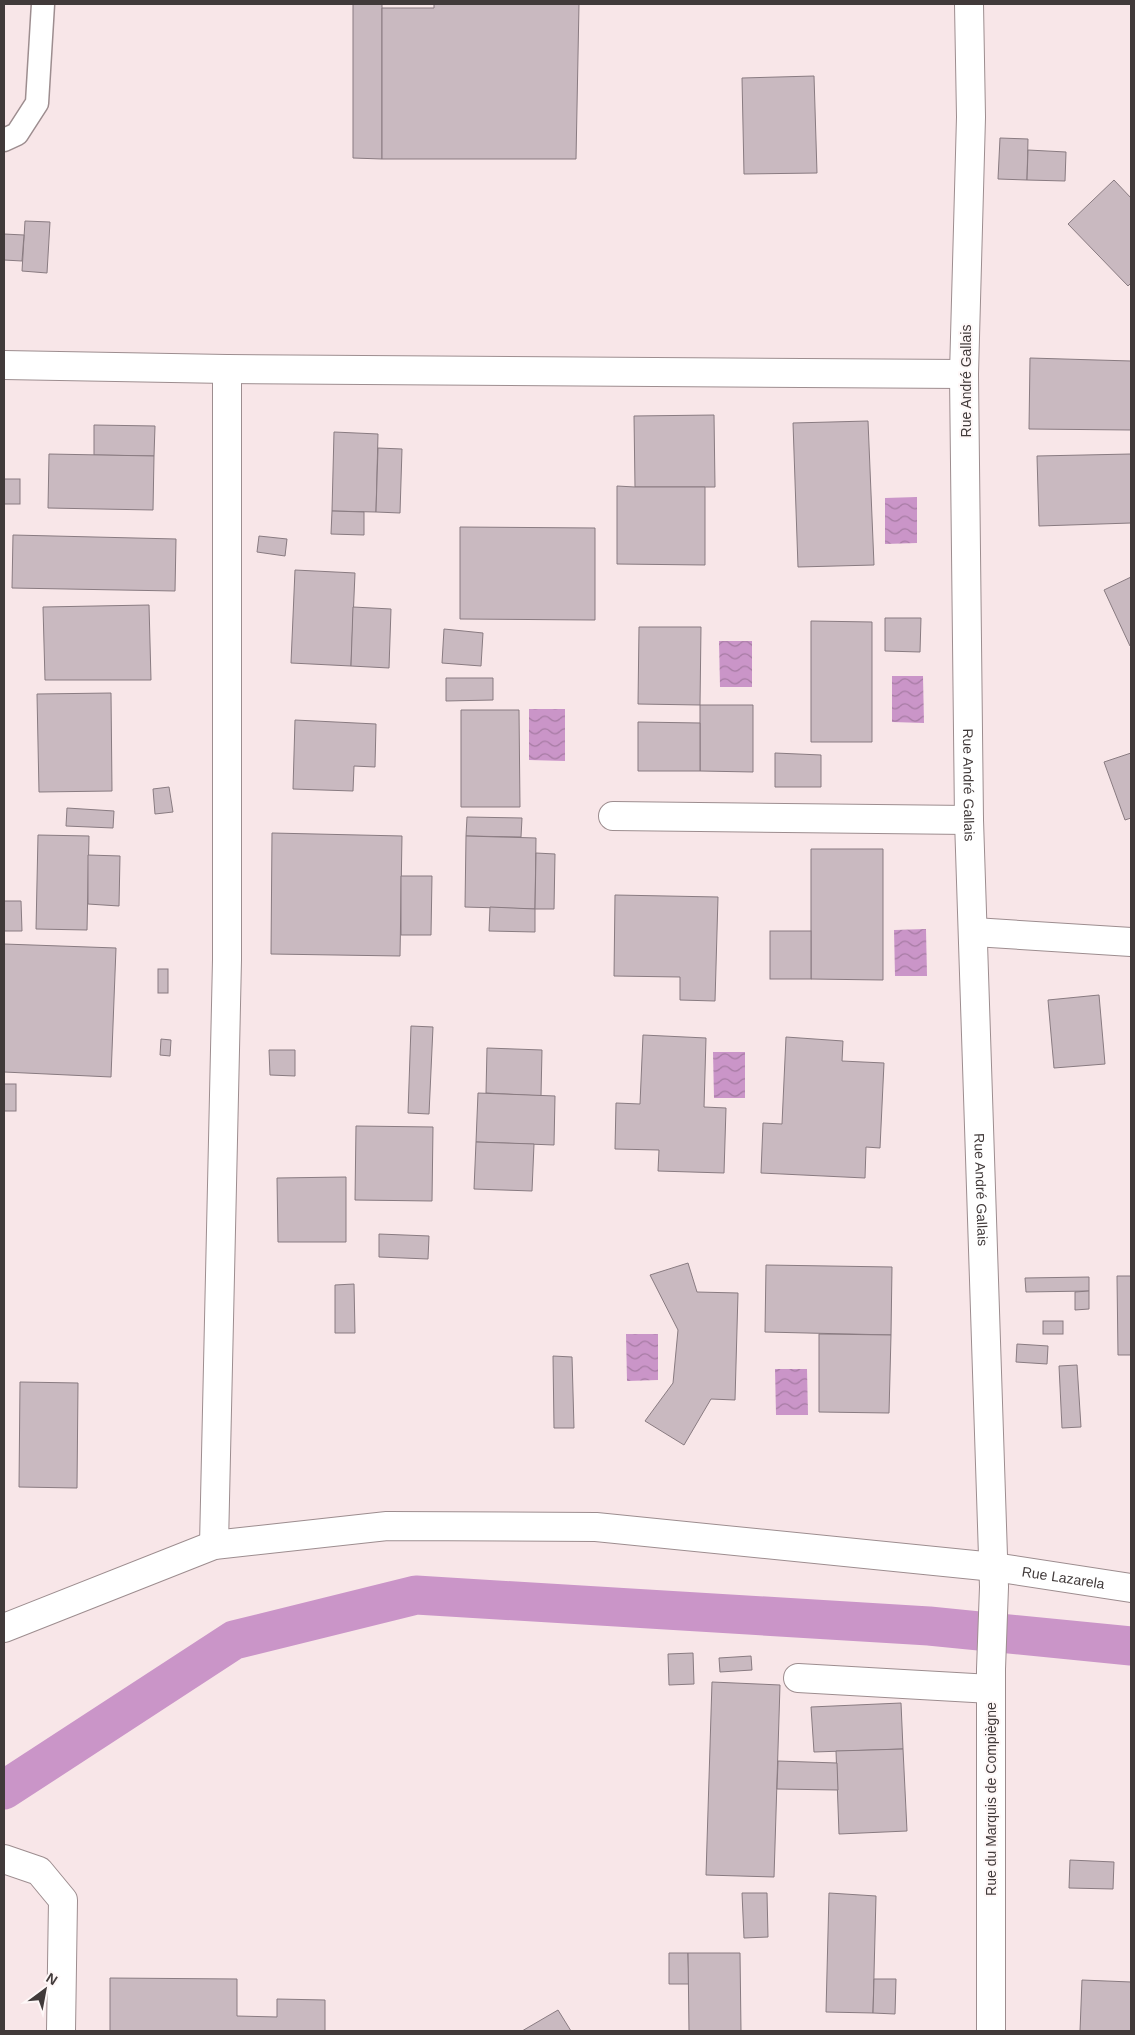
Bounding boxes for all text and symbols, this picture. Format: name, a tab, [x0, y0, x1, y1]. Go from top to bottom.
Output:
street label: Rue André Gallais	[958, 325, 974, 437]
street label: Rue André Gallais	[960, 728, 978, 842]
street label: Rue André Gallais	[971, 1133, 991, 1246]
street label: Rue Lazarela	[1021, 1563, 1106, 1592]
street label: Rue du Marquis de Compiègne	[983, 1702, 999, 1896]
north arrow	[20, 1965, 70, 2015]
text: N	[43, 1970, 60, 1988]

